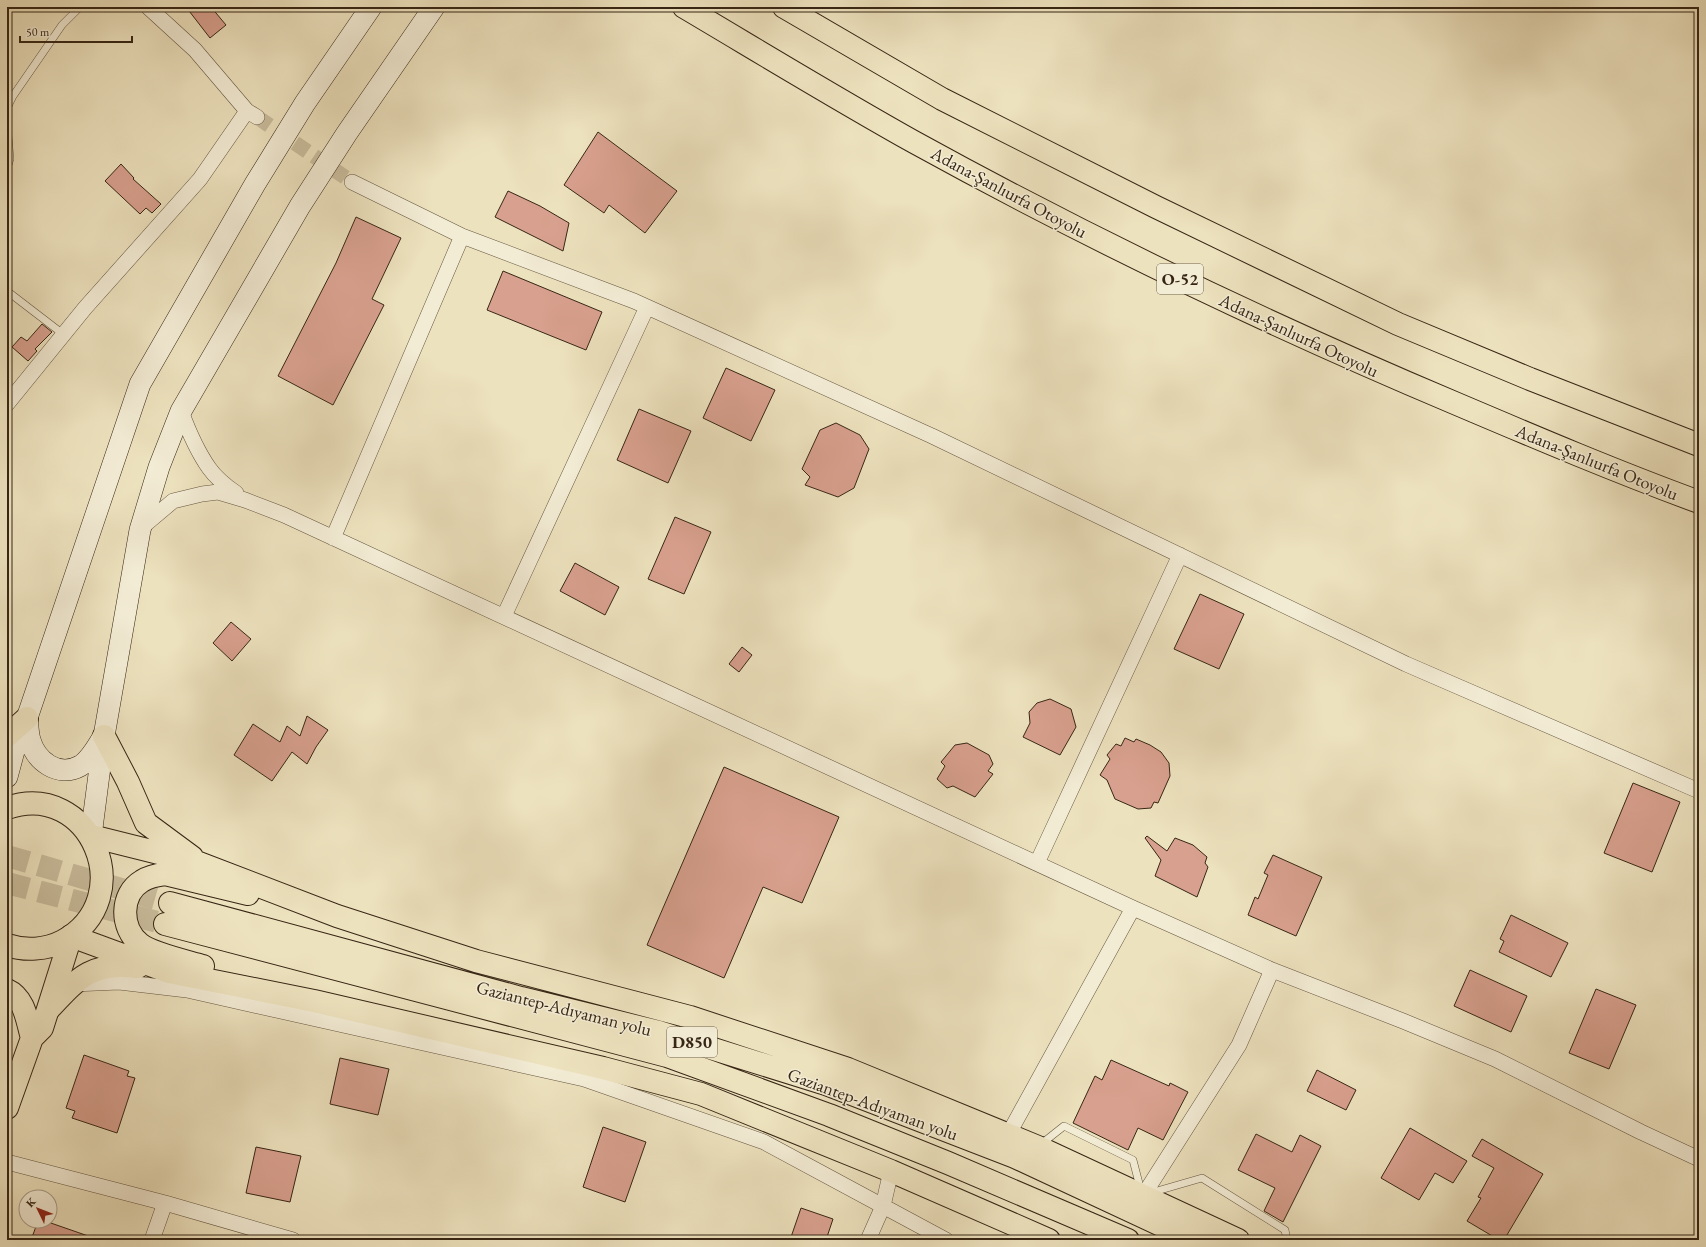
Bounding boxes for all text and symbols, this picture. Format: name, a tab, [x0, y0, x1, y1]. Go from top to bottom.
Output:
scale bar	[20, 18, 132, 44]
text: 50 m	[26, 24, 50, 40]
street label: Adana-Şanlıurfa Otoyolu	[926, 141, 1091, 243]
road number: O-52	[1157, 264, 1203, 294]
street label: Adana-Şanlıurfa Otoyolu	[1215, 288, 1383, 382]
street label: Adana-Şanlıurfa Otoyolu	[1511, 418, 1682, 505]
street label: Gaziantep-Adıyaman yolu	[474, 975, 654, 1041]
road number: D850	[667, 1027, 717, 1057]
street label: Gaziantep-Adıyaman yolu	[785, 1062, 962, 1146]
north arrow	[18, 1189, 58, 1229]
text: K	[23, 1194, 39, 1210]

